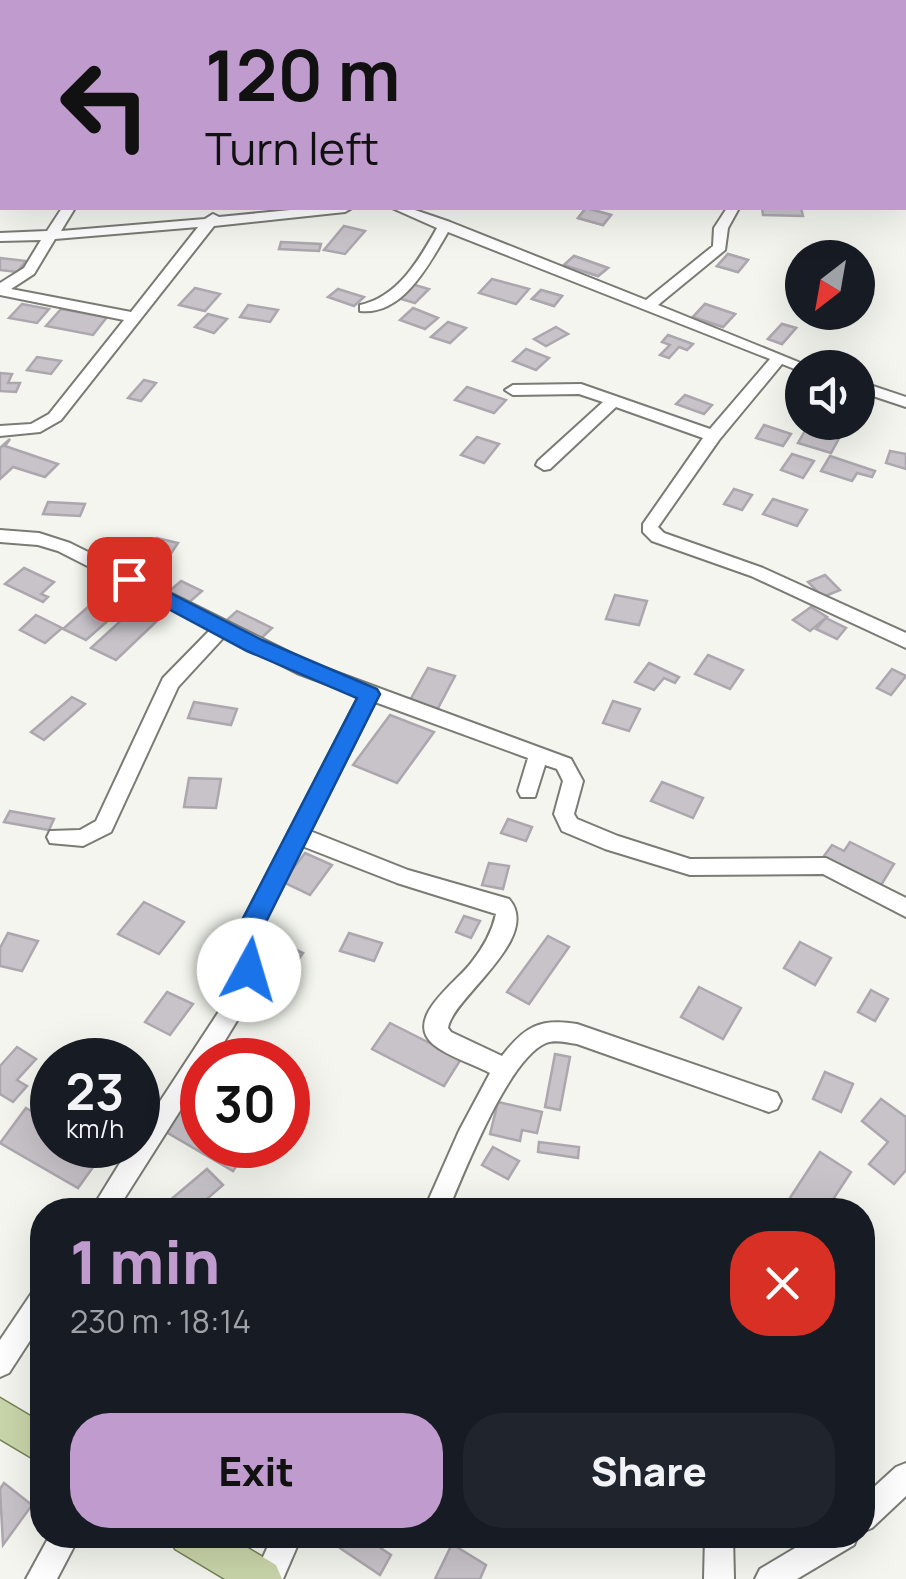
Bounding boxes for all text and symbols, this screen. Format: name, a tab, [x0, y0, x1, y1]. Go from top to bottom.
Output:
text: 120 m	[205, 26, 400, 122]
icon: left	[40, 40, 170, 170]
text: Turn left	[205, 117, 379, 179]
north arrow	[785, 240, 875, 330]
map controls	[785, 240, 875, 440]
button: sound	[785, 350, 875, 440]
pin	[87, 537, 172, 622]
icon: arrive	[102, 552, 157, 607]
position arrow	[197, 918, 301, 1022]
speed limit sign: 30	[180, 1038, 310, 1168]
text: 23	[66, 1057, 124, 1125]
text: km/h	[66, 1111, 124, 1146]
text: 1 min	[70, 1220, 220, 1302]
button: close	[730, 1231, 835, 1336]
text: 230 m · 18:14	[70, 1299, 251, 1343]
button: Exit	[70, 1413, 443, 1528]
button: Share	[463, 1413, 835, 1528]

